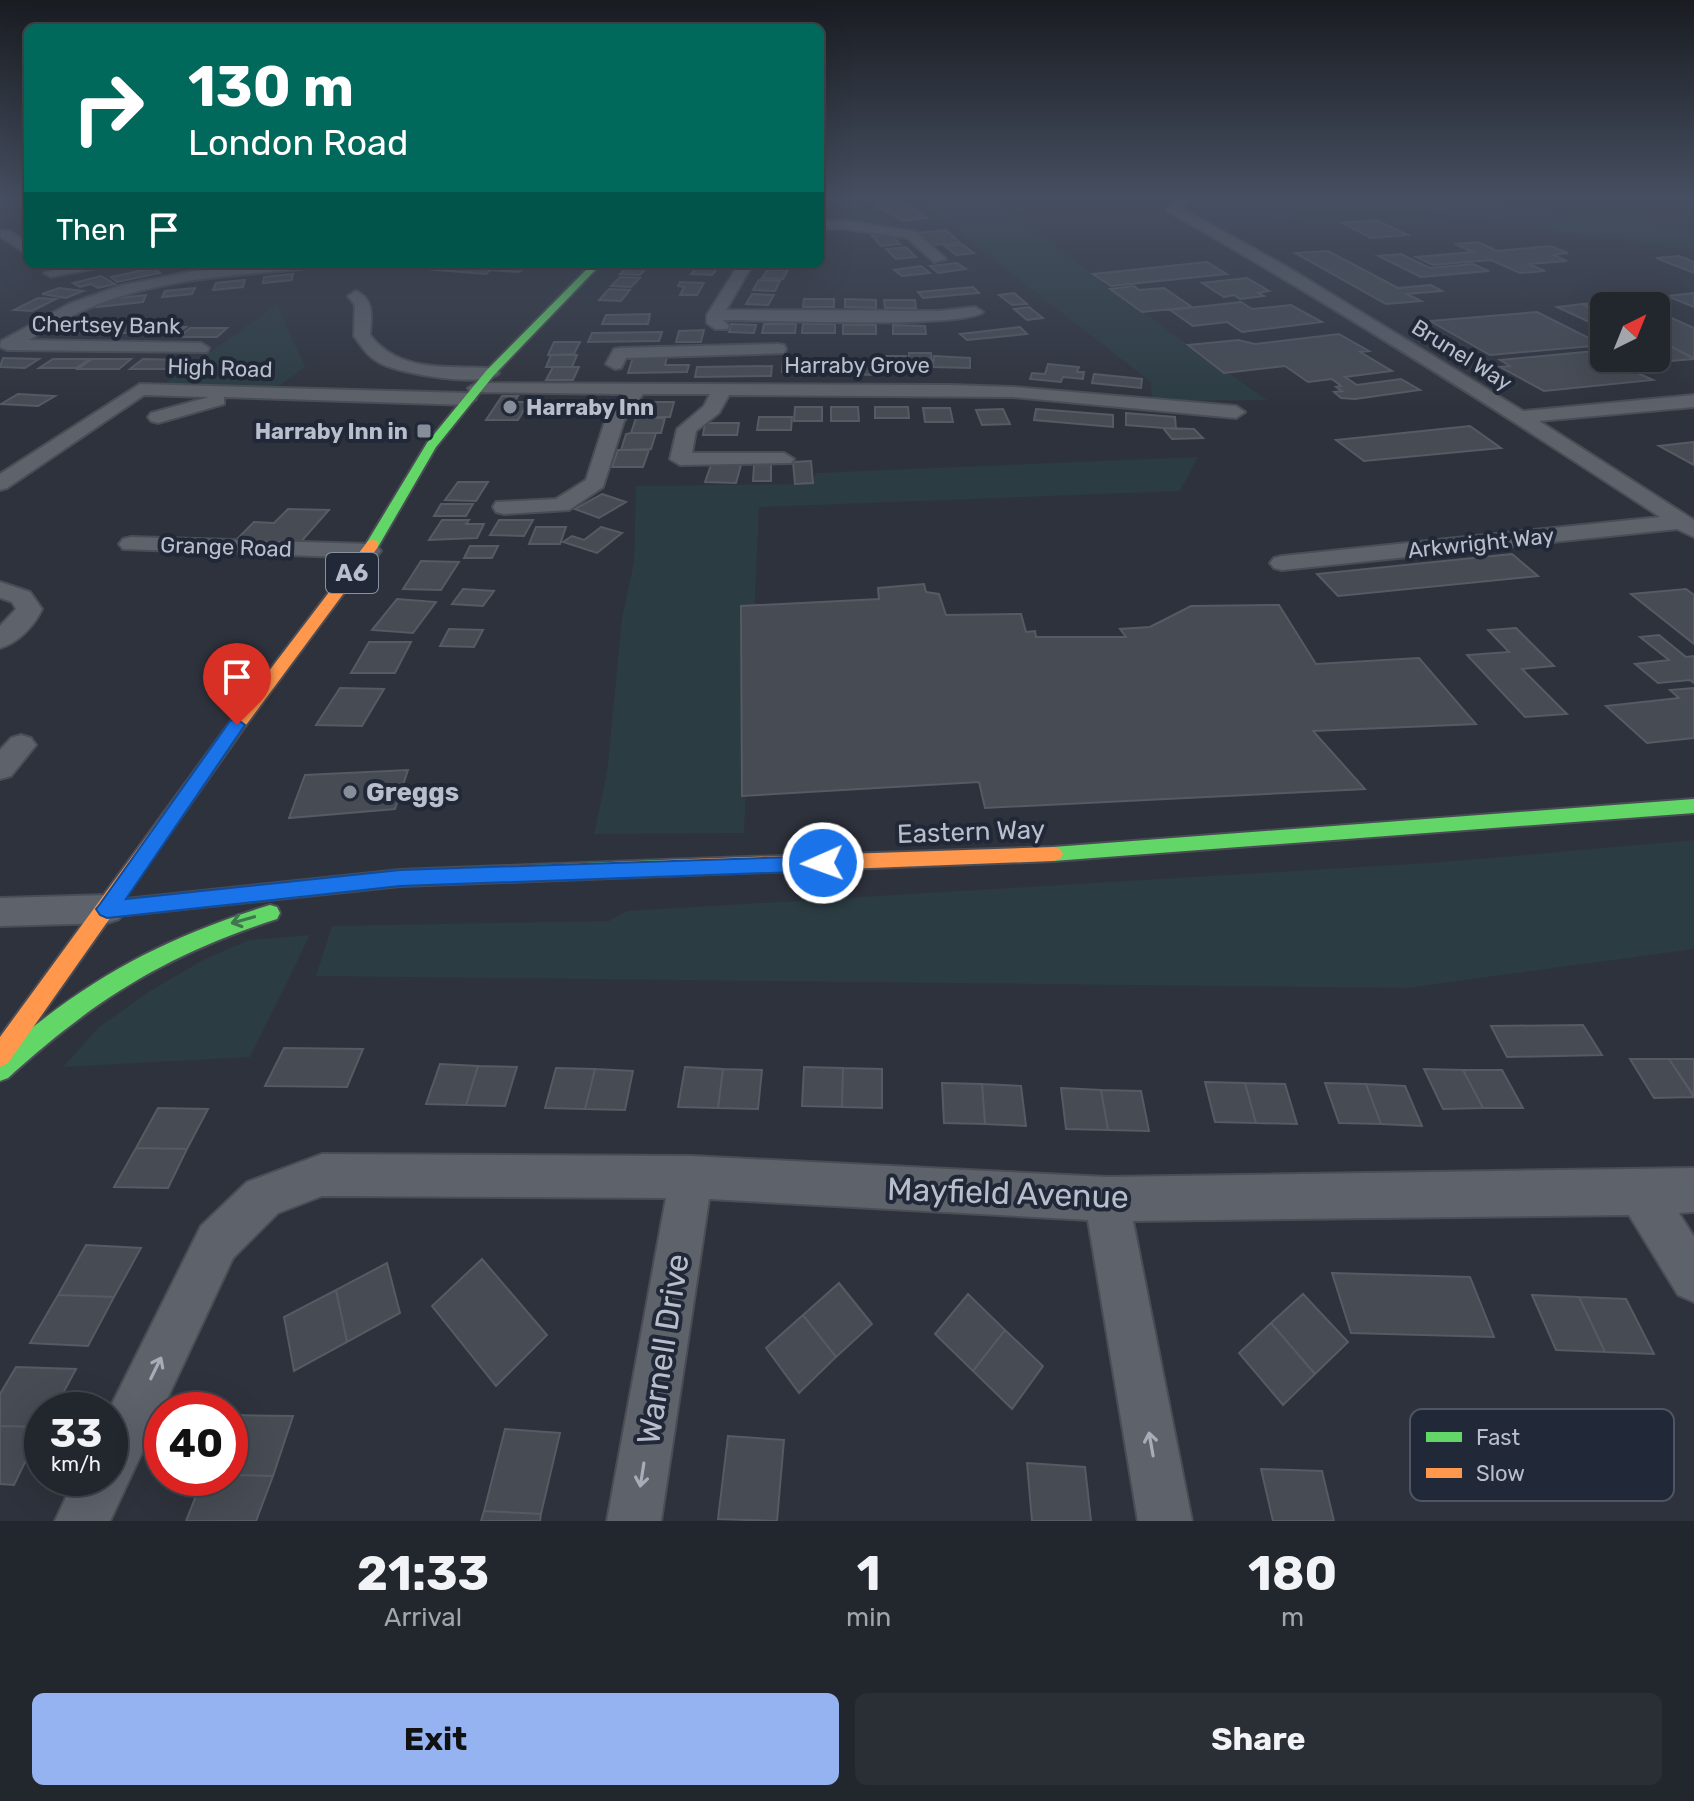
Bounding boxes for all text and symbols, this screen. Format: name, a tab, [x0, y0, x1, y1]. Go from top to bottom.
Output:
text: 130 m	[188, 54, 354, 120]
icon: right	[56, 56, 160, 160]
text: London Road	[188, 121, 408, 164]
icon: arrive	[142, 208, 186, 252]
text: Then	[56, 212, 126, 248]
north arrow	[1590, 292, 1670, 372]
map controls	[1590, 292, 1670, 372]
street label: Chertsey Bank	[31, 310, 181, 340]
street label: Brunel Way	[1407, 313, 1517, 397]
street label: Harraby Grove	[784, 352, 930, 379]
street label: High Road	[167, 353, 273, 383]
place label: Harraby Inn	[526, 394, 654, 421]
marker: Harraby Inn	[501, 398, 519, 416]
place label: Harraby Inn in	[255, 418, 408, 445]
marker: Harraby Inn in	[415, 422, 433, 440]
street label: Arkwright Way	[1407, 522, 1555, 564]
street label: Grange Road	[160, 531, 292, 563]
road number: A6	[326, 553, 378, 593]
pin	[203, 643, 271, 725]
icon: arrive	[215, 655, 259, 699]
place label: Greggs	[366, 777, 459, 808]
marker: Greggs	[341, 783, 359, 801]
street label: Eastern Way	[896, 814, 1046, 850]
position arrow	[781, 821, 865, 905]
one-way arrow	[231, 913, 257, 928]
street label: Mayfield Avenue	[887, 1170, 1129, 1216]
street label: Warnell Drive	[629, 1251, 697, 1447]
one-way arrow	[149, 1356, 164, 1380]
speed limit sign: 40	[144, 1392, 248, 1496]
legend	[1410, 1409, 1674, 1501]
text: 33	[50, 1410, 102, 1457]
text: Fast	[1476, 1424, 1521, 1451]
one-way arrow	[1143, 1432, 1158, 1458]
text: km/h	[51, 1452, 101, 1476]
text: Slow	[1476, 1460, 1525, 1487]
one-way arrow	[634, 1462, 649, 1488]
text: 21:33	[357, 1545, 489, 1602]
text: 1	[857, 1545, 881, 1602]
text: 180	[1248, 1545, 1337, 1602]
text: Arrival	[384, 1602, 462, 1633]
text: min	[846, 1602, 891, 1633]
text: m	[1281, 1602, 1304, 1633]
button: Exit	[32, 1693, 839, 1785]
button: Share	[855, 1693, 1662, 1785]

